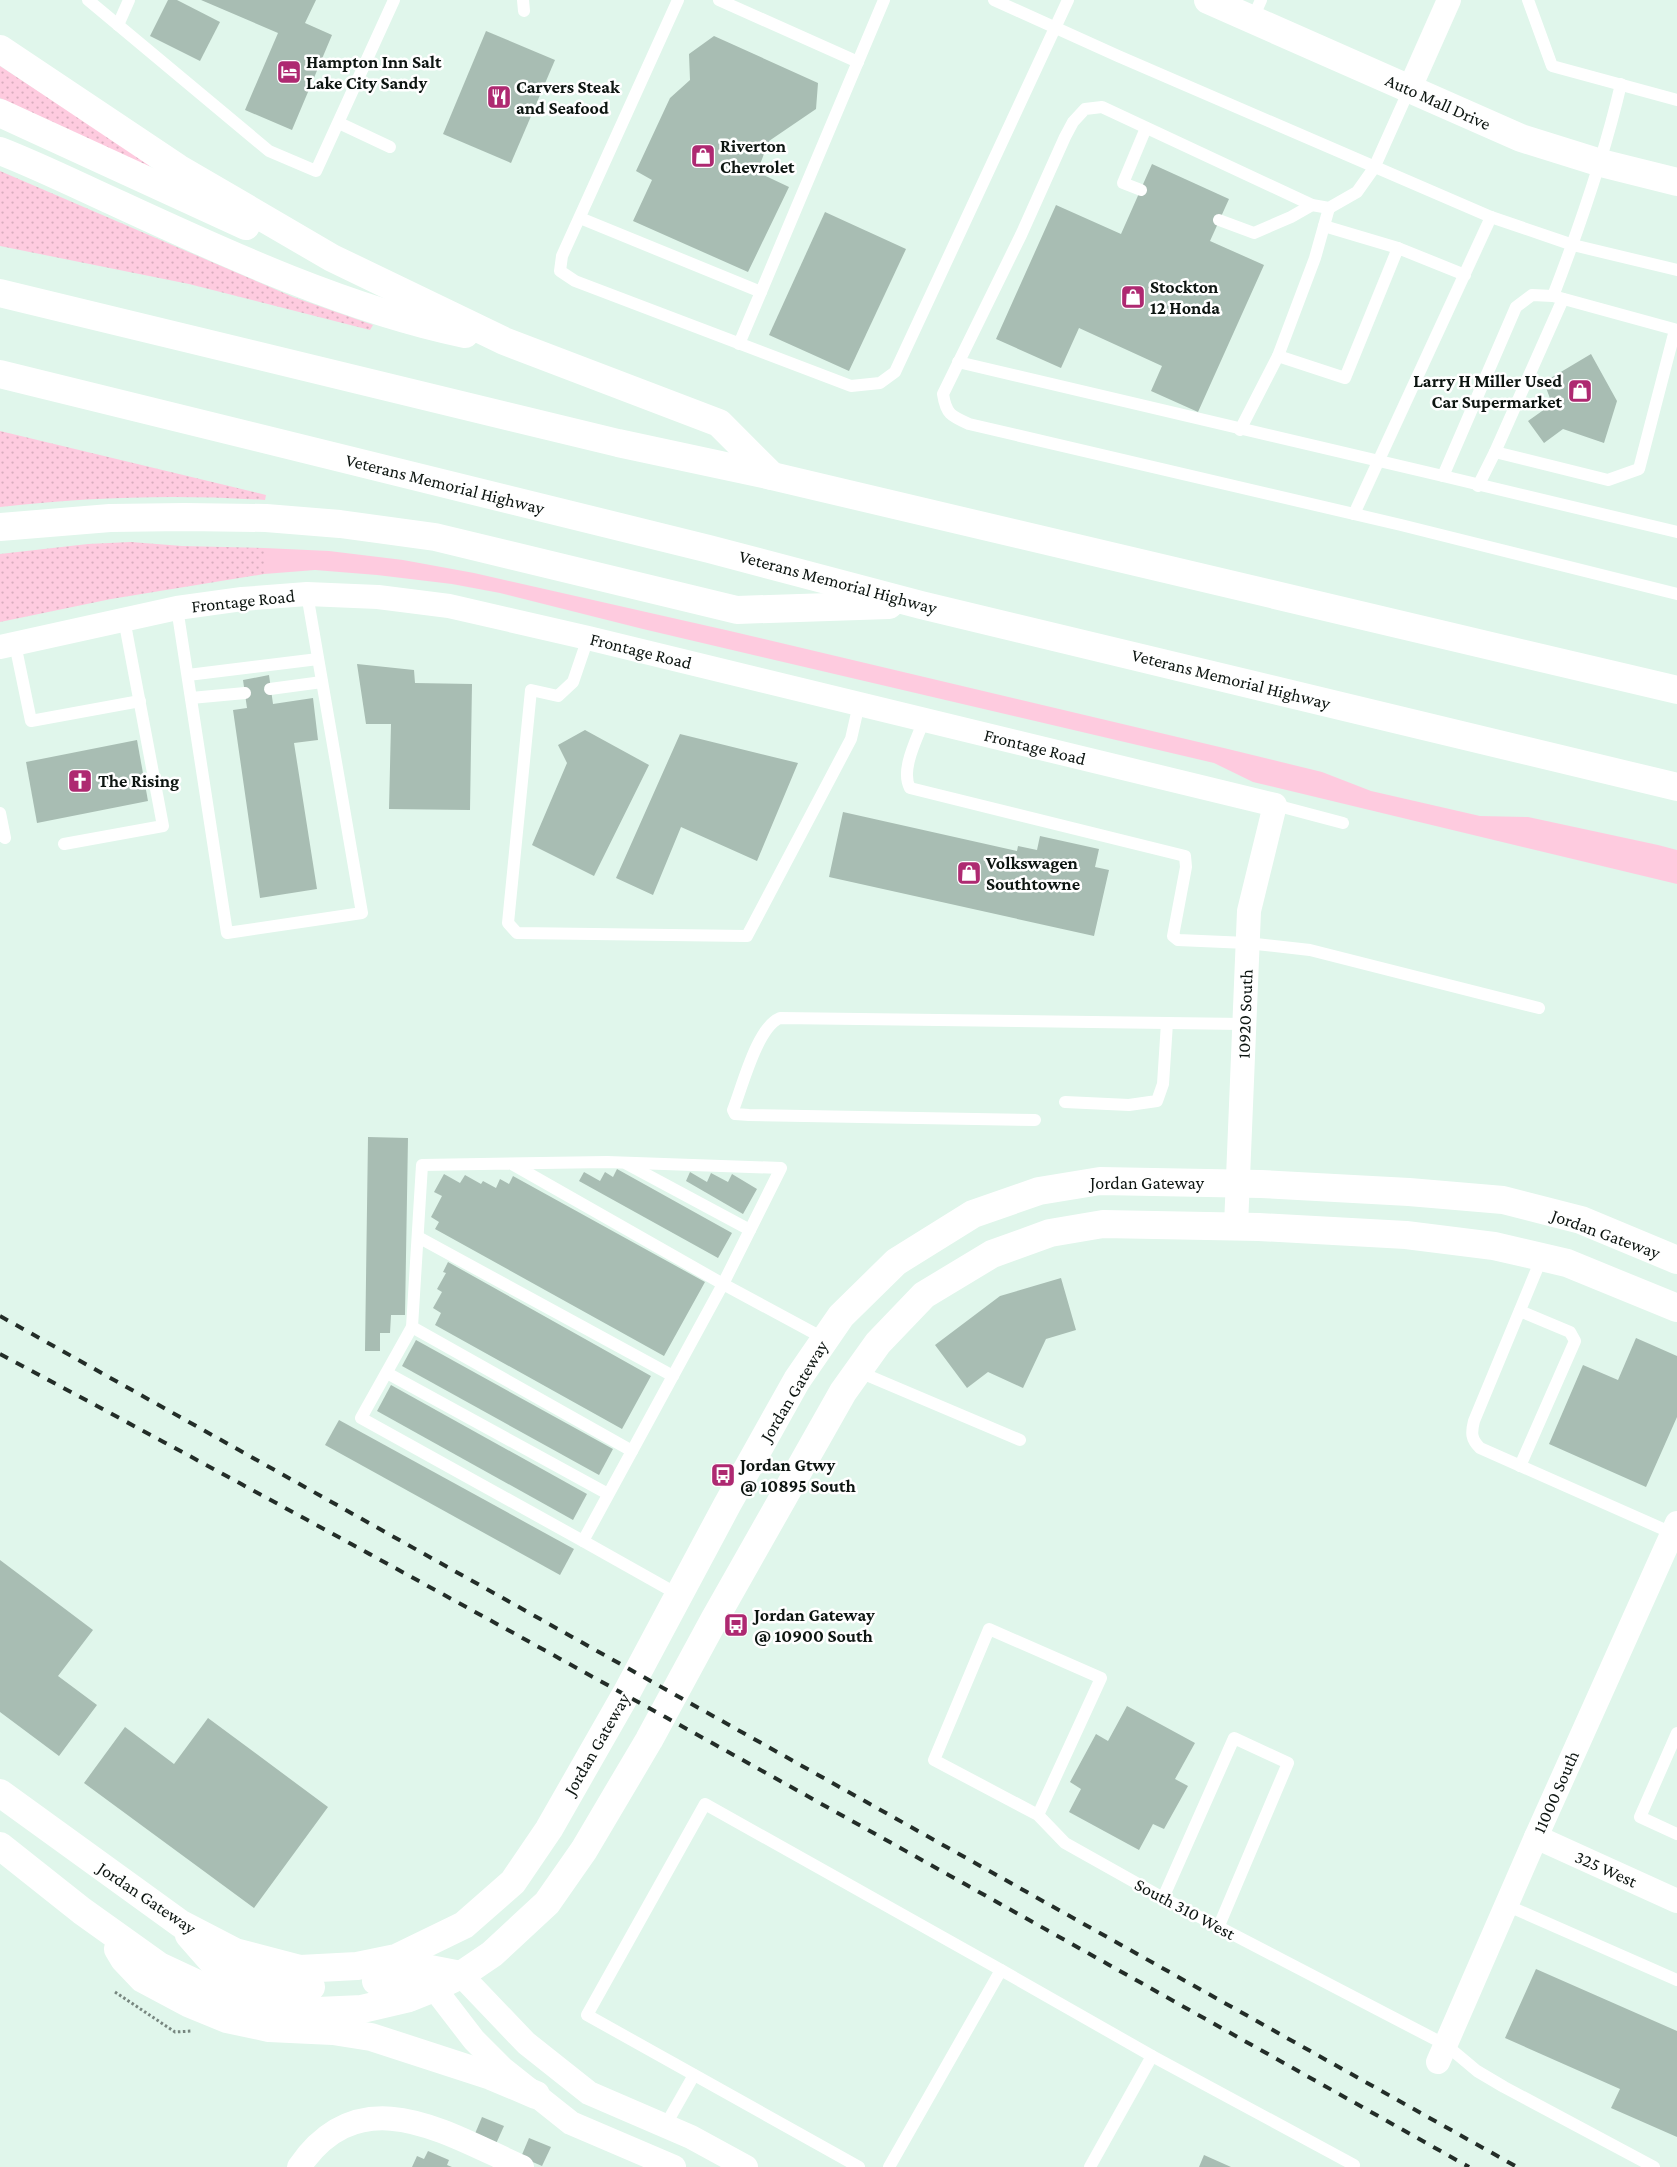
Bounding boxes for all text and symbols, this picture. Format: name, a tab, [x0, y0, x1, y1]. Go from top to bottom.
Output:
place label: Hampton Inn Salt Lake City Sandy	[306, 52, 442, 93]
hotel icon: Hampton Inn Salt Lake City Sandy	[276, 59, 302, 85]
street label: Auto Mall Drive	[1382, 70, 1494, 134]
place label: Carvers Steak and Seafood	[516, 77, 620, 118]
restaurant icon: Carvers Steak and Seafood	[486, 84, 512, 110]
place label: Riverton Chevrolet	[720, 136, 795, 177]
shop icon: Riverton Chevrolet	[690, 143, 716, 169]
place label: Stockton 12 Honda	[1150, 277, 1220, 318]
shop icon: Stockton 12 Honda	[1120, 284, 1146, 310]
place label: Larry H Miller Used Car Supermarket	[1413, 371, 1562, 412]
shop icon: Larry H Miller Used Car Supermarket	[1567, 378, 1593, 404]
street label: Veterans Memorial Highway	[344, 450, 547, 519]
street label: Veterans Memorial Highway	[737, 546, 940, 618]
street label: Frontage Road	[190, 586, 296, 616]
street label: Frontage Road	[588, 629, 694, 673]
street label: Veterans Memorial Highway	[1130, 645, 1333, 714]
street label: Frontage Road	[982, 725, 1088, 769]
church icon: The Rising	[67, 768, 93, 794]
place label: The Rising	[98, 771, 179, 791]
place label: Volkswagen Southtowne	[985, 853, 1080, 894]
shop icon: Volkswagen Southtowne	[956, 860, 982, 886]
street label: 10920 South	[1233, 969, 1257, 1059]
street label: Jordan Gateway	[1088, 1173, 1205, 1193]
street label: Jordan Gateway	[1547, 1204, 1664, 1263]
street label: Jordan Gateway	[755, 1336, 832, 1447]
place label: Jordan Gtwy @ 10895 South	[738, 1455, 856, 1496]
bus stop icon: Jordan Gtwy @ 10895 South	[710, 1462, 736, 1488]
place label: Jordan Gateway @ 10900 South	[752, 1605, 875, 1646]
bus stop icon: Jordan Gateway @ 10900 South	[723, 1612, 749, 1638]
street label: Jordan Gateway	[559, 1689, 635, 1800]
street label: 11000 South	[1529, 1747, 1583, 1836]
street label: 325 West	[1572, 1847, 1641, 1892]
street label: Jordan Gateway	[92, 1857, 201, 1939]
street label: South 310 West	[1131, 1874, 1239, 1944]

